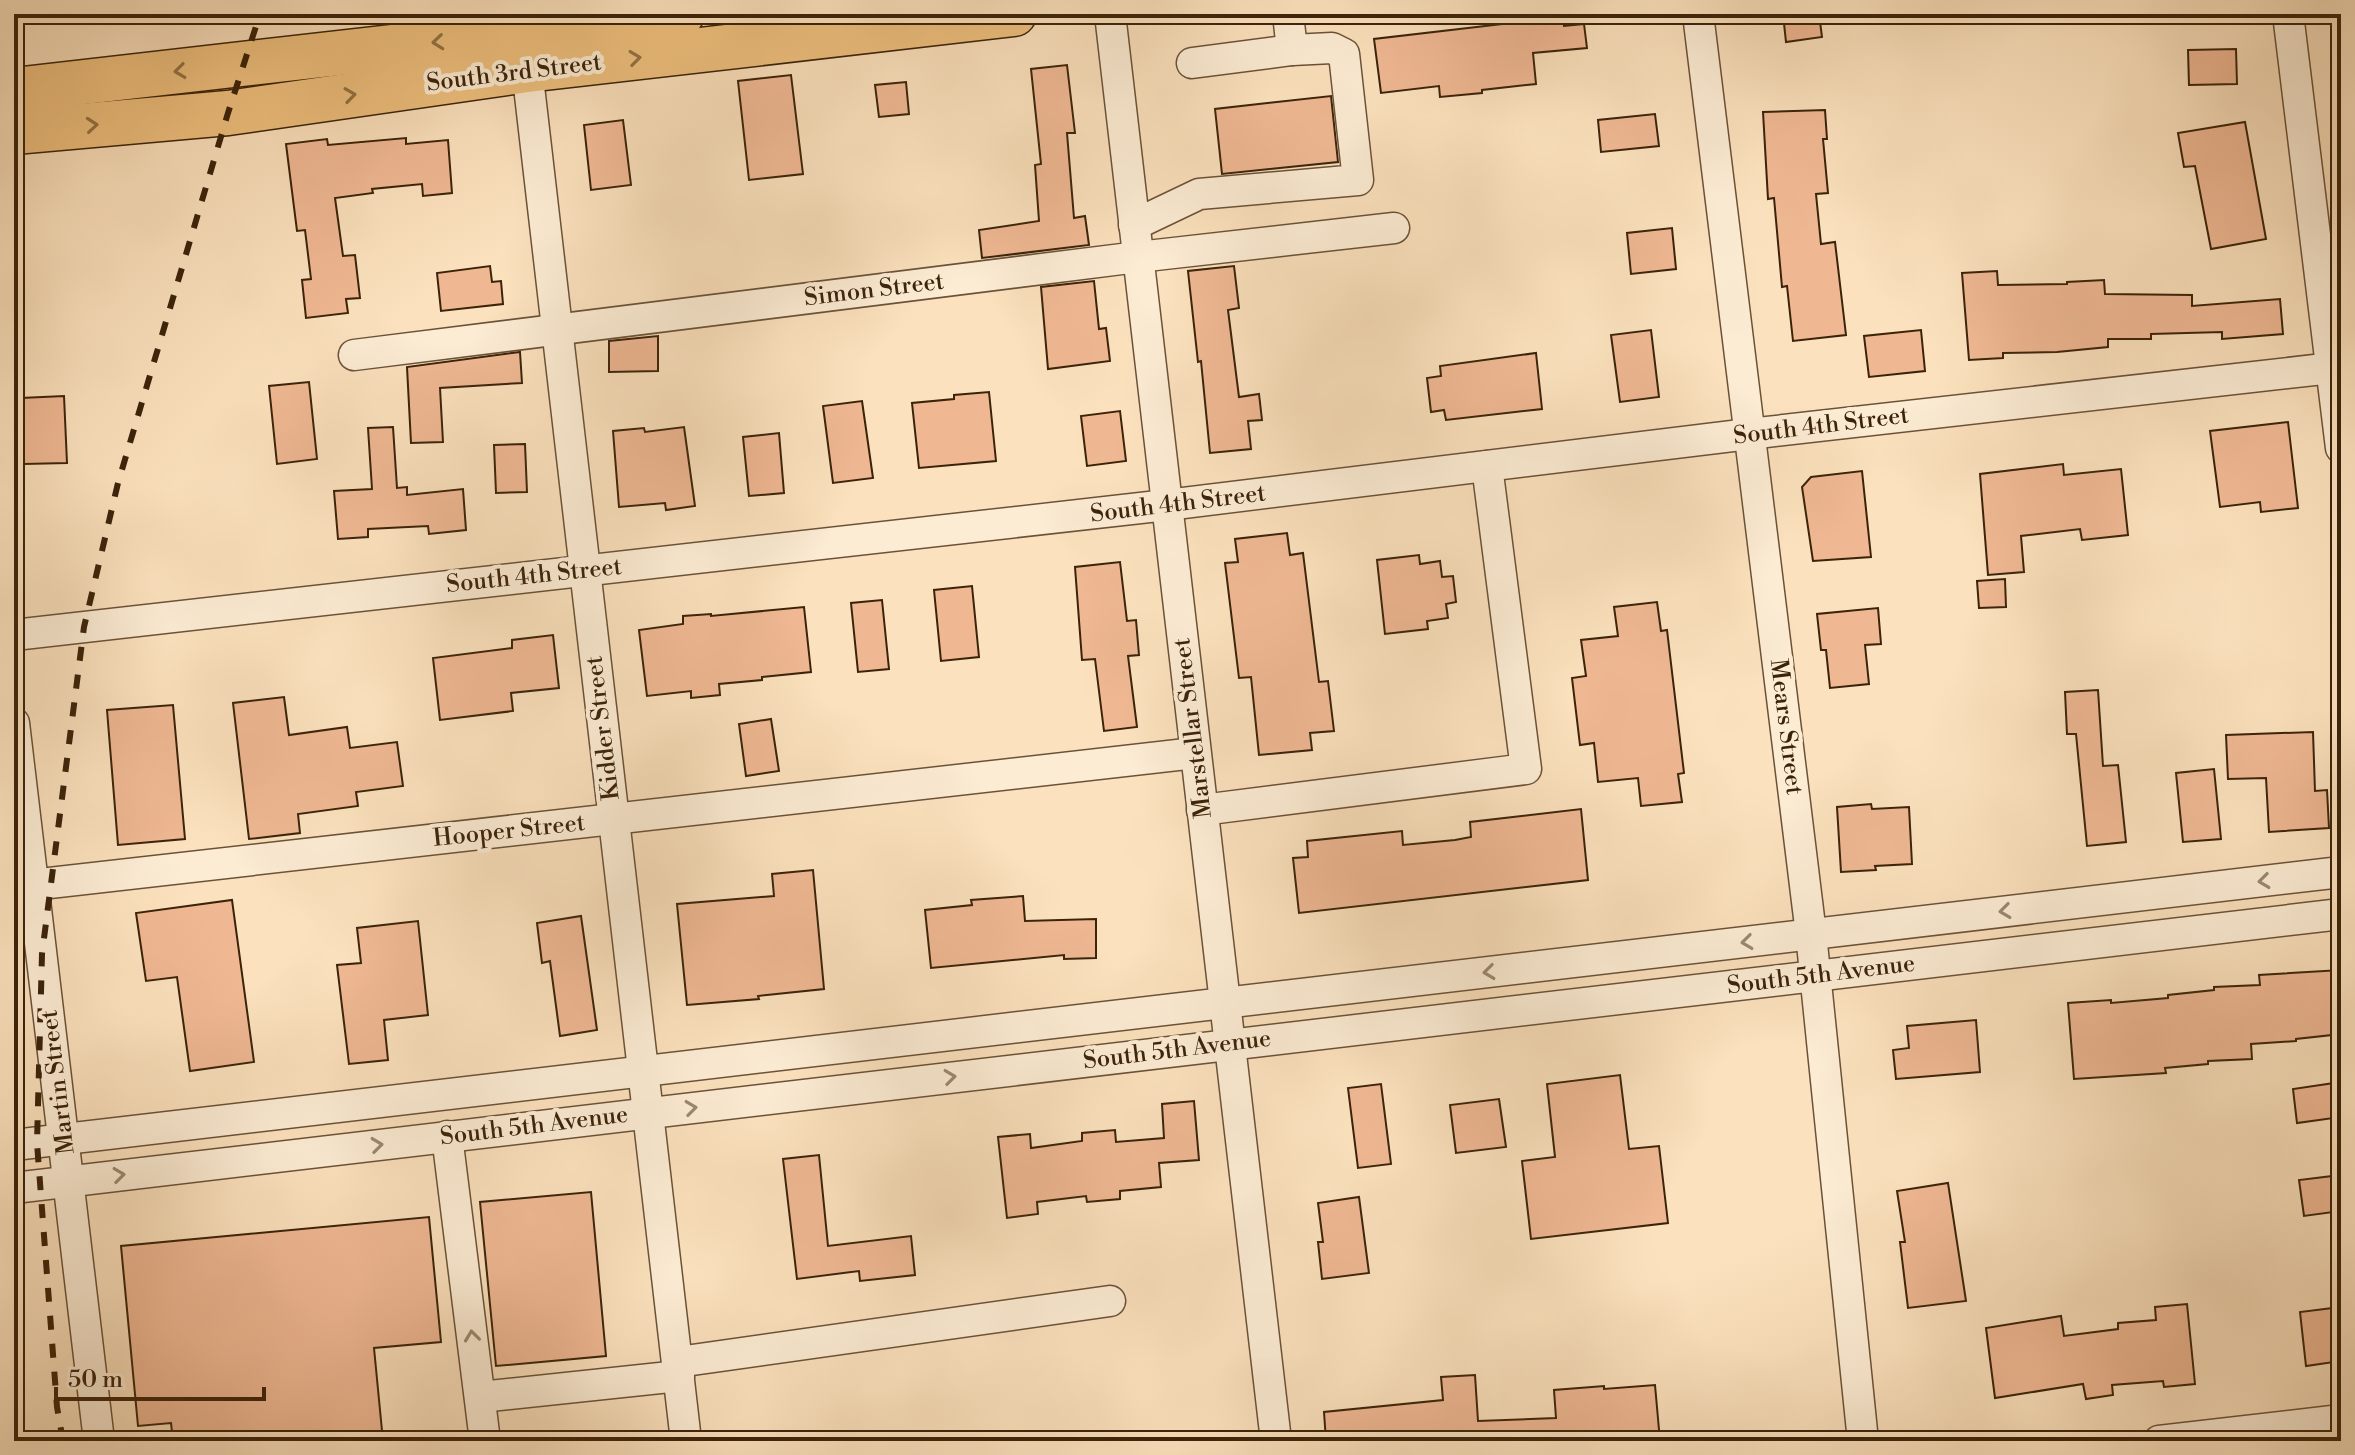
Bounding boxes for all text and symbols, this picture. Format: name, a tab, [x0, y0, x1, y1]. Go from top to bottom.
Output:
one-way arrow	[431, 33, 444, 50]
street label: South 3rd Street	[425, 47, 604, 99]
one-way arrow	[629, 49, 642, 66]
one-way arrow	[173, 63, 186, 80]
one-way arrow	[343, 87, 357, 104]
one-way arrow	[86, 117, 99, 134]
street label: Simon Street	[802, 266, 946, 313]
street label: South 4th Street	[1732, 400, 1911, 452]
street label: South 4th Street	[1089, 478, 1268, 530]
street label: South 4th Street	[445, 552, 624, 600]
street label: Marstellar Street	[1167, 636, 1219, 820]
street label: Kidder Street	[579, 654, 627, 802]
street label: Mears Street	[1763, 657, 1809, 797]
street label: Hooper Street	[431, 808, 587, 854]
one-way arrow	[2257, 872, 2270, 889]
one-way arrow	[1998, 903, 2011, 920]
one-way arrow	[1740, 933, 1753, 950]
street label: South 5th Avenue	[1725, 949, 1917, 1001]
one-way arrow	[1482, 963, 1496, 980]
street label: Martin Street	[34, 1008, 82, 1156]
street label: South 5th Avenue	[1081, 1024, 1273, 1076]
one-way arrow	[943, 1069, 956, 1086]
one-way arrow	[685, 1099, 698, 1116]
street label: South 5th Avenue	[438, 1100, 630, 1152]
one-way arrow	[371, 1136, 384, 1153]
one-way arrow	[112, 1167, 126, 1184]
one-way arrow	[464, 1329, 481, 1342]
scale bar	[56, 1351, 264, 1401]
text: 50 m	[68, 1365, 123, 1395]

